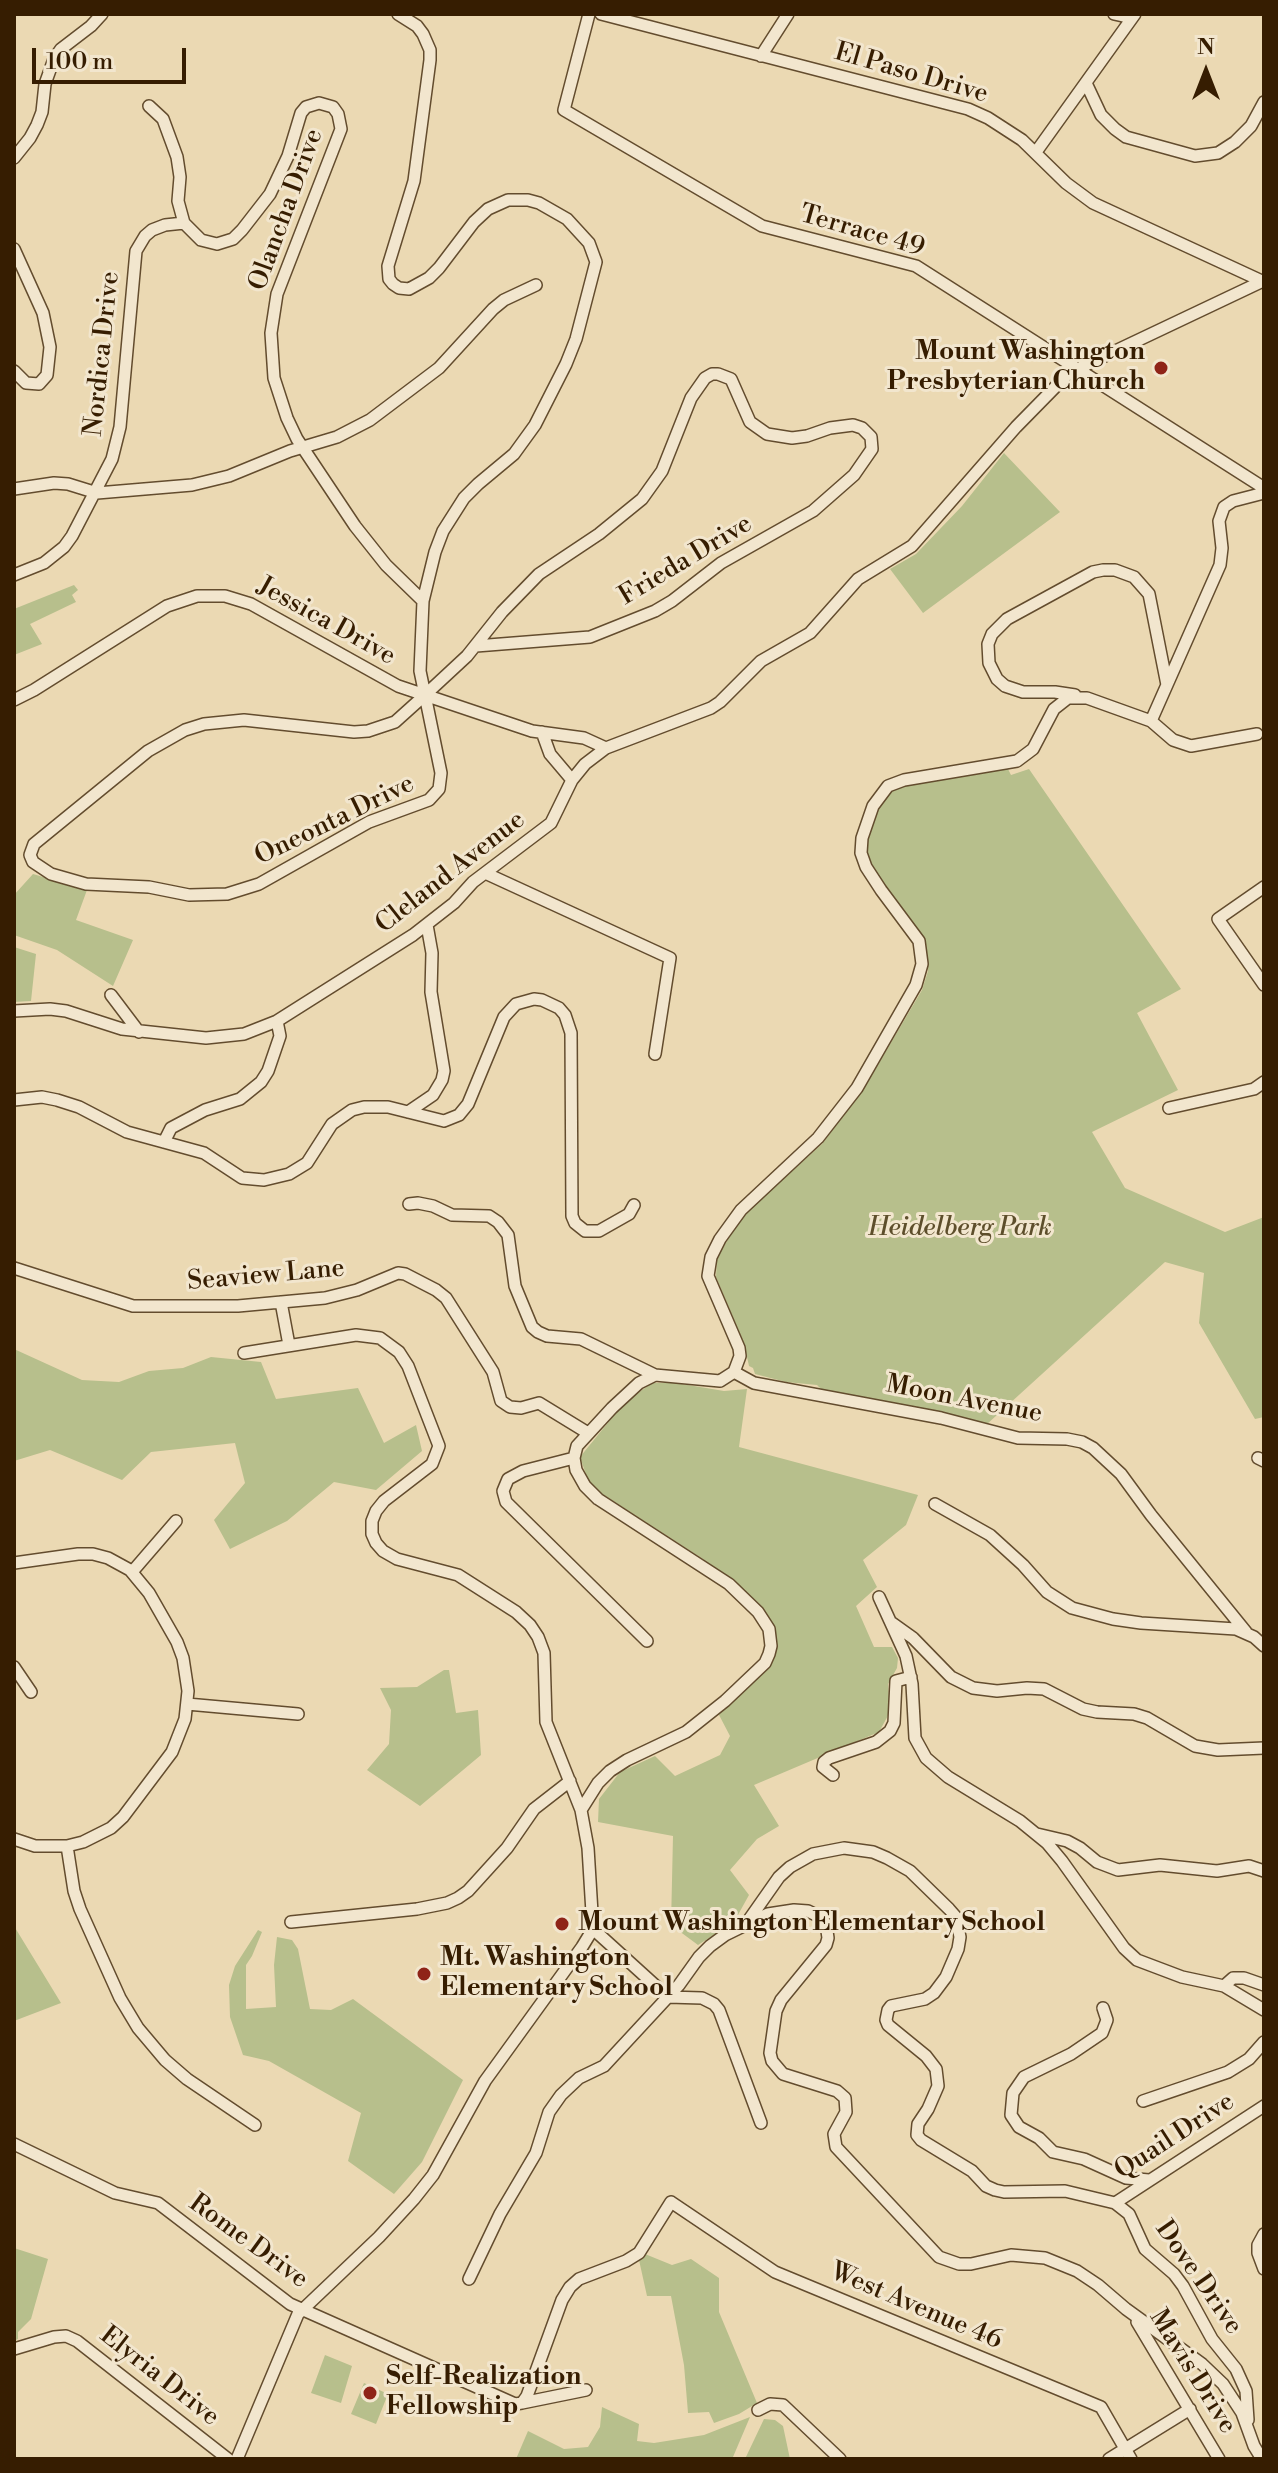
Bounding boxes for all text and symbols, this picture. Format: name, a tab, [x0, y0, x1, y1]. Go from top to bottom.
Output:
scale bar	[36, 32, 190, 82]
north arrow	[1166, 32, 1246, 112]
text: N	[1197, 34, 1215, 61]
street label: El Paso Drive	[831, 37, 991, 111]
text: 100 m	[46, 47, 113, 77]
street label: Olancha Drive	[243, 125, 331, 295]
street label: Terrace 49	[796, 199, 928, 265]
street label: Nordica Drive	[79, 270, 127, 438]
place label: Mount Washington Presbyterian Church	[887, 337, 1145, 398]
marker: Mount Washington Presbyterian Church	[1152, 359, 1170, 377]
street label: Frieda Drive	[614, 509, 758, 613]
street label: Jessica Drive	[251, 571, 401, 673]
street label: Oneonta Drive	[250, 769, 420, 873]
street label: Cleland Avenue	[370, 805, 532, 941]
park label: Heidelberg Park	[868, 1213, 1052, 1245]
street label: Seaview Lane	[186, 1254, 346, 1298]
street label: Moon Avenue	[883, 1370, 1045, 1430]
place label: Mount Washington Elementary School	[578, 1908, 1045, 1940]
marker: Mount Washington Elementary School	[553, 1915, 571, 1933]
place label: Mt. Washington Elementary School	[440, 1943, 673, 2004]
marker: Mt. Washington Elementary School	[415, 1965, 433, 1983]
street label: Quail Drive	[1109, 2087, 1241, 2187]
street label: Rome Drive	[182, 2188, 314, 2296]
street label: Dove Drive	[1148, 2215, 1248, 2341]
street label: West Avenue 46	[825, 2257, 1007, 2357]
street label: Mavis Drive	[1142, 2304, 1242, 2440]
street label: Elyria Drive	[93, 2321, 225, 2433]
place label: Self-Realization Fellowship	[386, 2362, 581, 2424]
marker: Self-Realization Fellowship	[361, 2384, 379, 2402]

